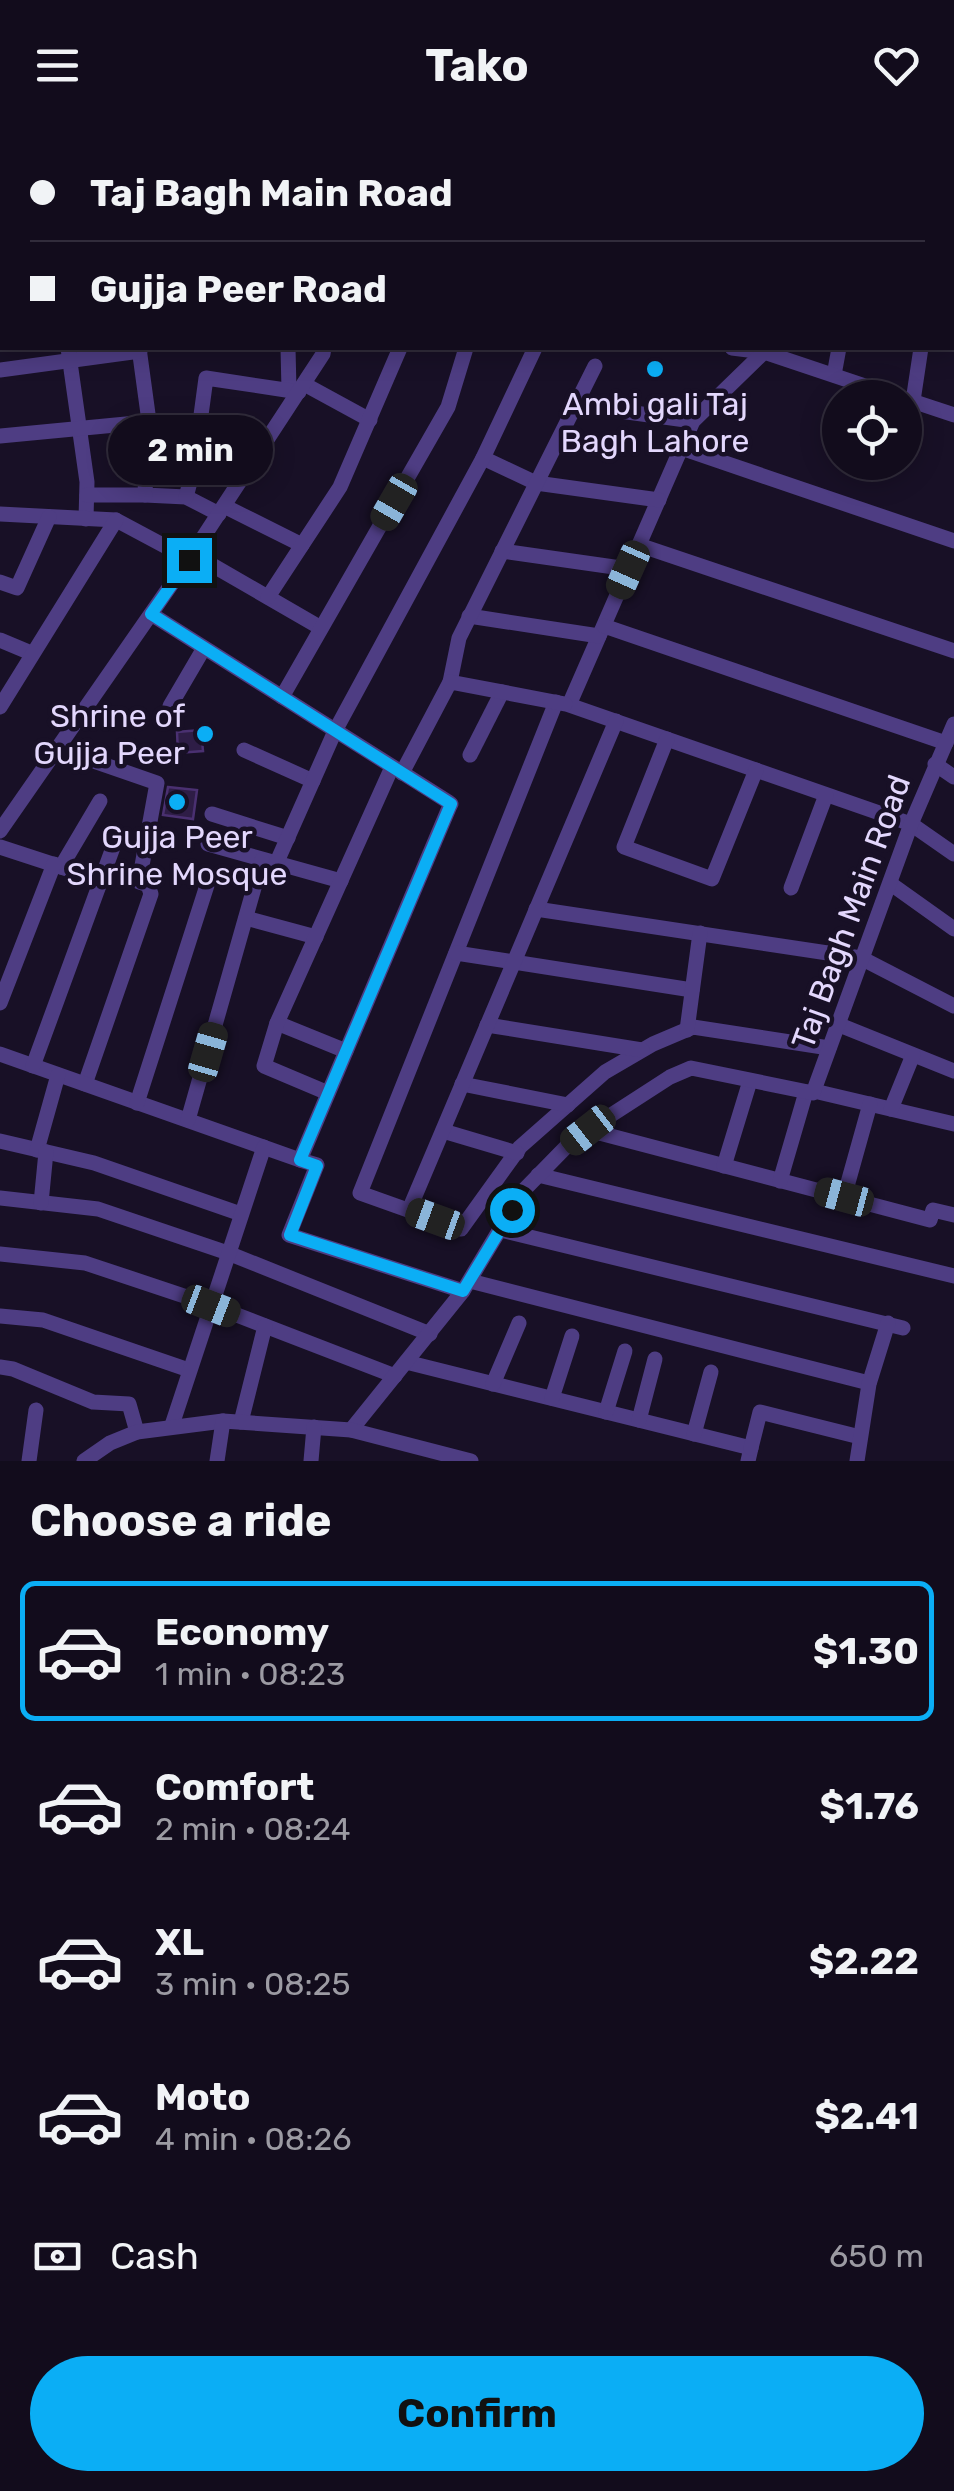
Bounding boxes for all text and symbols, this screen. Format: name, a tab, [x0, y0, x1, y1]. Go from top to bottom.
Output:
icon: menu	[30, 38, 85, 93]
icon: heart	[869, 38, 924, 93]
text: Tako	[425, 39, 529, 92]
text: Taj Bagh Main Road	[90, 170, 453, 216]
text: Gujja Peer Road	[90, 266, 387, 312]
marker: Ambi gali Taj Bagh Lahore	[644, 358, 666, 380]
map controls	[822, 380, 922, 480]
button: locate	[822, 380, 922, 480]
place label: Ambi gali Taj Bagh Lahore	[561, 385, 749, 460]
callout: 2 min	[106, 415, 272, 485]
text: 2 min	[147, 431, 234, 469]
car	[366, 469, 422, 535]
car	[602, 536, 654, 604]
route end	[167, 538, 212, 583]
place label: Shrine of Gujja Peer	[34, 697, 186, 772]
marker: Shrine of Gujja Peer	[194, 723, 216, 745]
street label: Taj Bagh Main Road	[784, 770, 918, 1054]
marker: Gujja Peer Shrine Mosque	[166, 791, 188, 813]
place label: Gujja Peer Shrine Mosque	[67, 818, 287, 893]
car	[185, 1019, 231, 1085]
car	[555, 1100, 621, 1160]
car	[811, 1175, 877, 1219]
route start	[490, 1188, 535, 1233]
car	[402, 1195, 468, 1243]
car	[178, 1281, 244, 1331]
text: Choose a ride	[30, 1494, 332, 1547]
icon: car	[35, 1606, 125, 1696]
text: Economy	[155, 1609, 329, 1655]
text: $1.30	[813, 1628, 919, 1674]
text: 1 min · 08:23	[155, 1655, 345, 1693]
icon: car	[35, 1761, 125, 1851]
text: Comfort	[155, 1764, 314, 1810]
text: $1.76	[820, 1783, 919, 1829]
text: 2 min · 08:24	[155, 1810, 351, 1848]
icon: car	[35, 1916, 125, 2006]
text: XL	[155, 1919, 204, 1965]
text: $2.22	[809, 1938, 919, 1984]
text: 3 min · 08:25	[155, 1965, 351, 2003]
icon: car	[35, 2071, 125, 2161]
text: Moto	[155, 2074, 251, 2120]
text: $2.41	[814, 2093, 919, 2139]
text: 4 min · 08:26	[155, 2120, 351, 2158]
icon: cash	[30, 2229, 85, 2284]
text: Cash	[110, 2233, 199, 2279]
text: 650 m	[829, 2237, 924, 2275]
button: Confirm	[30, 2356, 924, 2471]

